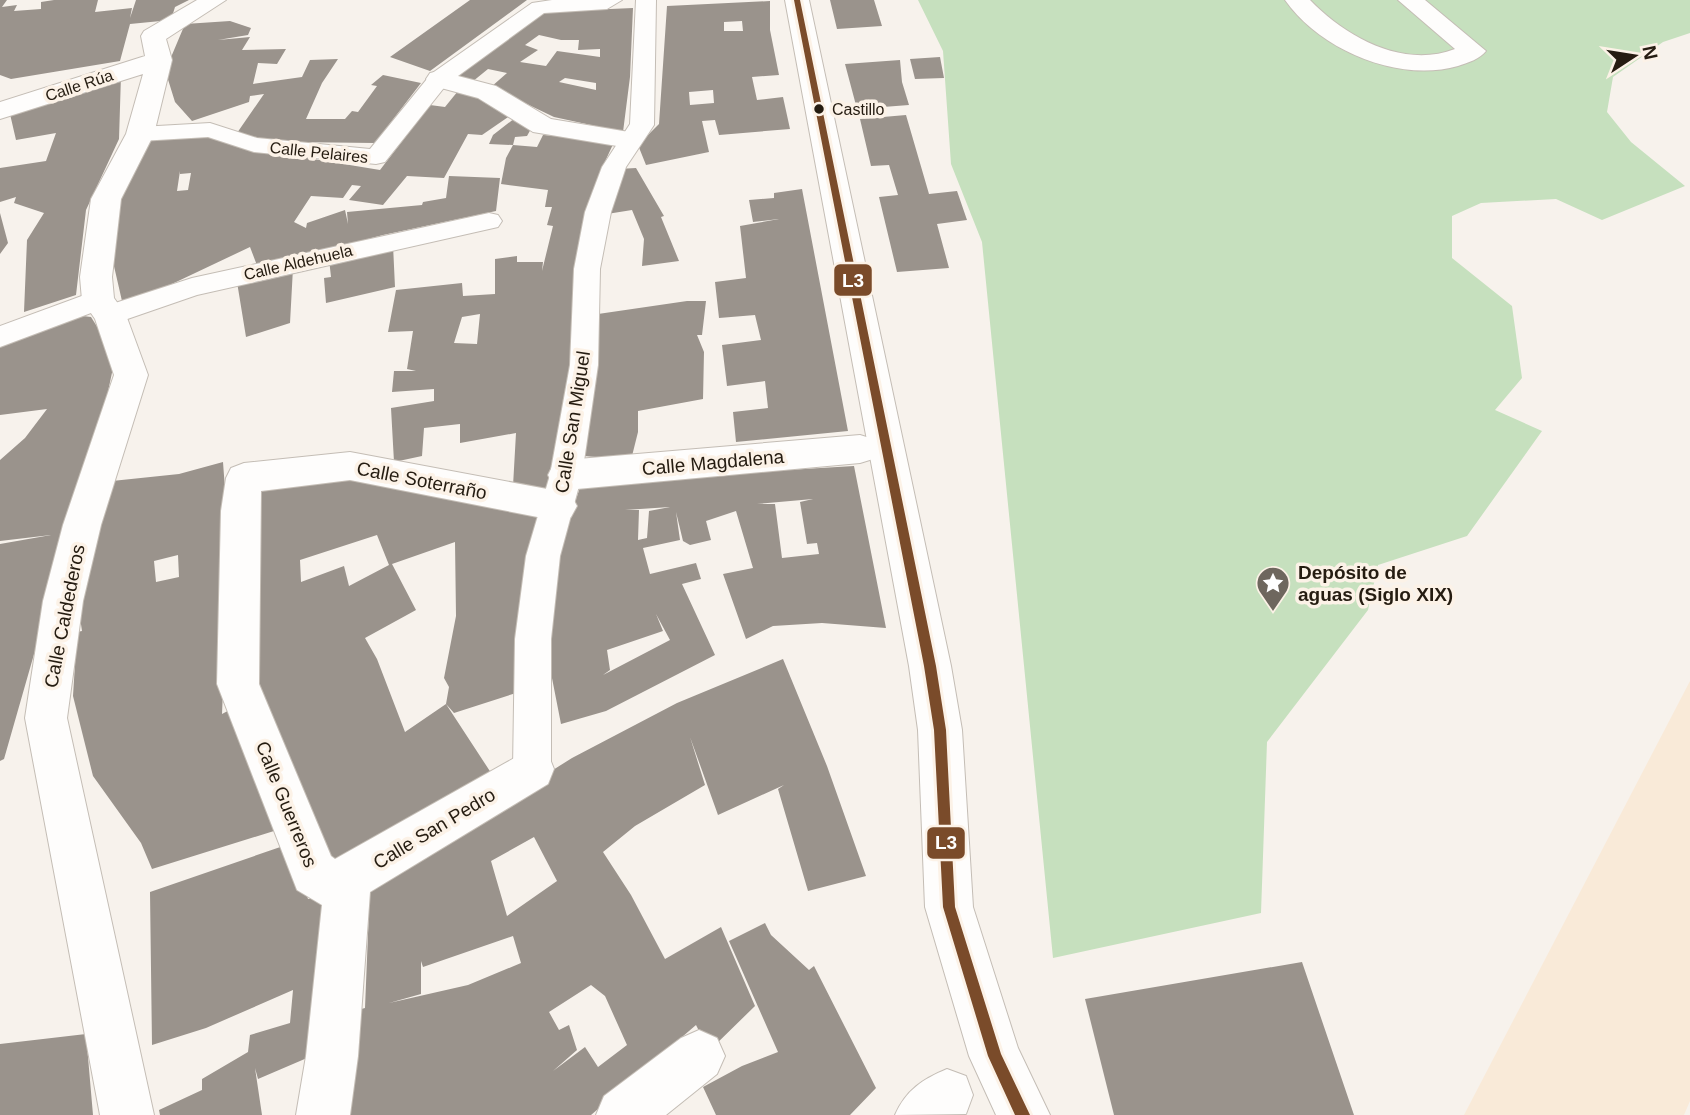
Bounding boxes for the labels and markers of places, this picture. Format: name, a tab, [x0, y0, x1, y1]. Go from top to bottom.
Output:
place label: Castillo	[832, 101, 885, 118]
marker: Castillo	[812, 102, 826, 116]
place label: Depósito de aguas (Siglo XIX)	[1298, 562, 1453, 605]
place icon: Depósito de aguas (Siglo XIX)	[1254, 564, 1292, 613]

